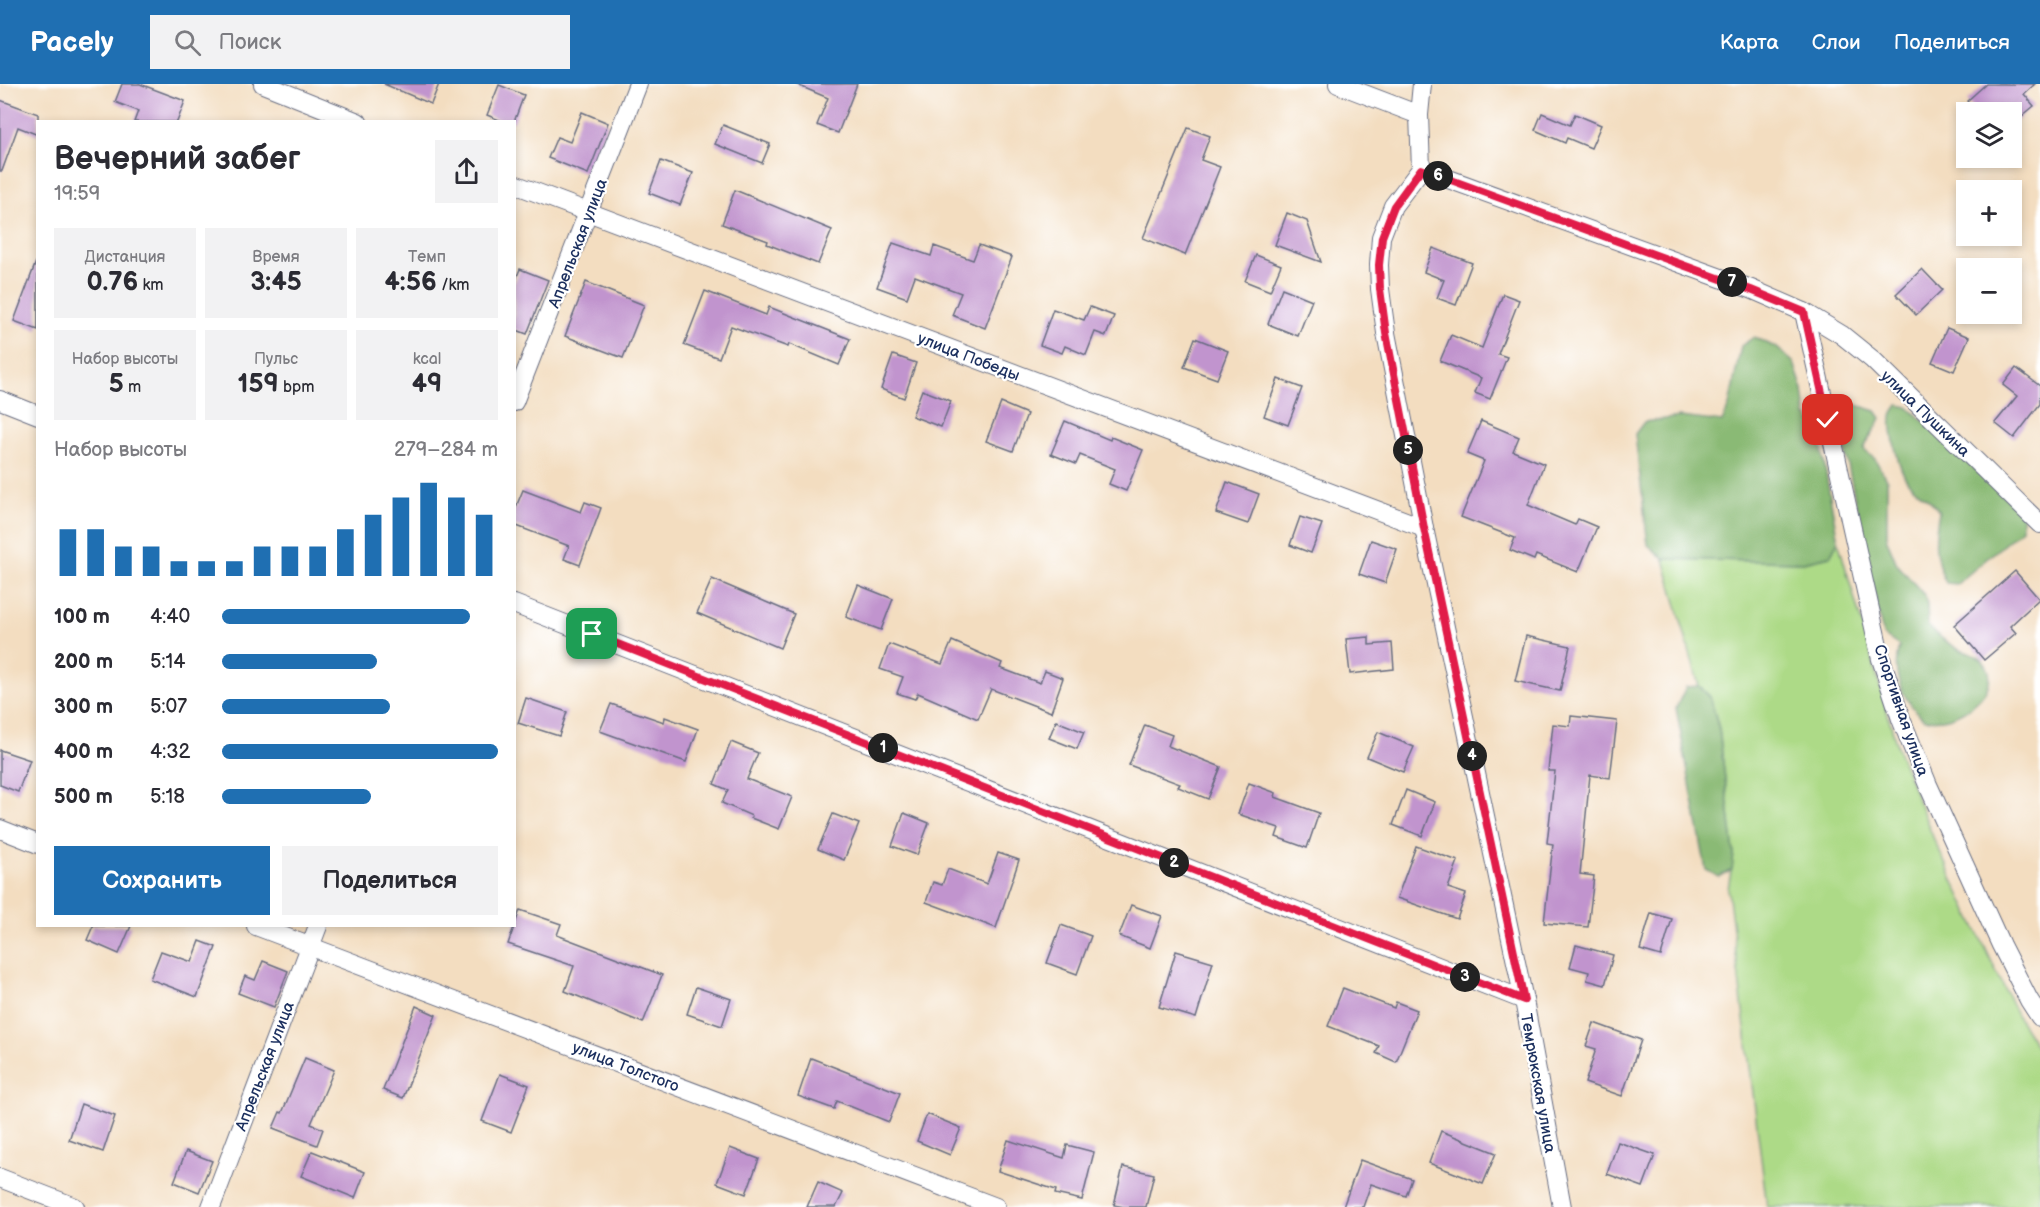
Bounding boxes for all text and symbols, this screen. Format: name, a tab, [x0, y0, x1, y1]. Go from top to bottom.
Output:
search box	[150, 15, 570, 69]
text: Pacely	[30, 26, 114, 59]
icon: search	[171, 26, 204, 59]
text: Поиск	[219, 29, 281, 56]
text: Карта	[1720, 30, 1779, 55]
text: Слои	[1812, 30, 1861, 55]
text: Поделиться	[1894, 30, 2010, 55]
map controls	[1956, 102, 2022, 324]
button: layers	[1956, 102, 2022, 168]
text: Вечерний забег	[54, 139, 301, 179]
button: share	[435, 140, 498, 203]
pin: 6	[1423, 161, 1453, 191]
text: 6	[1433, 166, 1443, 185]
street label: Апрельская улица	[545, 176, 612, 312]
button: +	[1956, 180, 2022, 246]
text: 19:59	[54, 182, 100, 206]
text: Дистанция	[85, 248, 165, 267]
text: Время	[252, 248, 300, 267]
text: Темп	[408, 248, 446, 267]
button: −	[1956, 258, 2022, 324]
text: 0.76	[86, 267, 138, 298]
text: 3:45	[250, 267, 302, 298]
text: 4:56	[385, 267, 437, 298]
pin: 7	[1717, 267, 1747, 297]
text: 7	[1728, 272, 1736, 291]
text: km	[138, 276, 164, 295]
text: /km	[437, 276, 469, 295]
street label: улица Победы	[915, 329, 1022, 386]
text: Набор высоты	[72, 350, 178, 369]
text: Пульс	[254, 350, 298, 369]
text: kcal	[413, 350, 441, 369]
street label: улица Пушкина	[1877, 367, 1974, 462]
text: 5	[109, 369, 124, 400]
text: 159	[237, 369, 279, 400]
text: 49	[412, 369, 442, 400]
text: m	[124, 378, 141, 397]
text: bpm	[279, 378, 315, 397]
pin	[1802, 394, 1853, 445]
icon: check	[1811, 403, 1844, 436]
pin: 5	[1393, 435, 1423, 465]
text: Набор высоты	[54, 438, 187, 462]
text: 279–284 m	[394, 438, 498, 462]
text: 5	[1403, 440, 1413, 459]
text: 100 m	[54, 605, 110, 629]
text: 4:40	[150, 605, 190, 629]
pin	[566, 608, 617, 659]
icon: arrive	[575, 617, 608, 650]
street label: Спортивная улица	[1869, 642, 1932, 779]
text: 200 m	[54, 650, 113, 674]
text: 5:14	[150, 650, 185, 674]
text: 300 m	[54, 695, 113, 719]
text: 5:07	[150, 695, 187, 719]
pin: 1	[868, 733, 898, 763]
text: 1	[880, 738, 886, 757]
text: 400 m	[54, 740, 113, 764]
text: 4:32	[150, 740, 190, 764]
pin: 4	[1457, 741, 1487, 771]
text: 4	[1467, 746, 1477, 765]
text: 500 m	[54, 785, 113, 809]
text: 5:18	[150, 785, 185, 809]
button: Сохранить	[54, 846, 270, 915]
button: Поделиться	[282, 846, 498, 915]
pin: 2	[1159, 848, 1189, 878]
text: 2	[1169, 853, 1179, 872]
pin: 3	[1450, 962, 1480, 992]
text: 3	[1460, 967, 1470, 986]
street label: Апрельская улица	[232, 999, 299, 1135]
street label: Темрюкская улица	[1516, 1012, 1559, 1155]
street label: улица Толстого	[569, 1038, 681, 1096]

